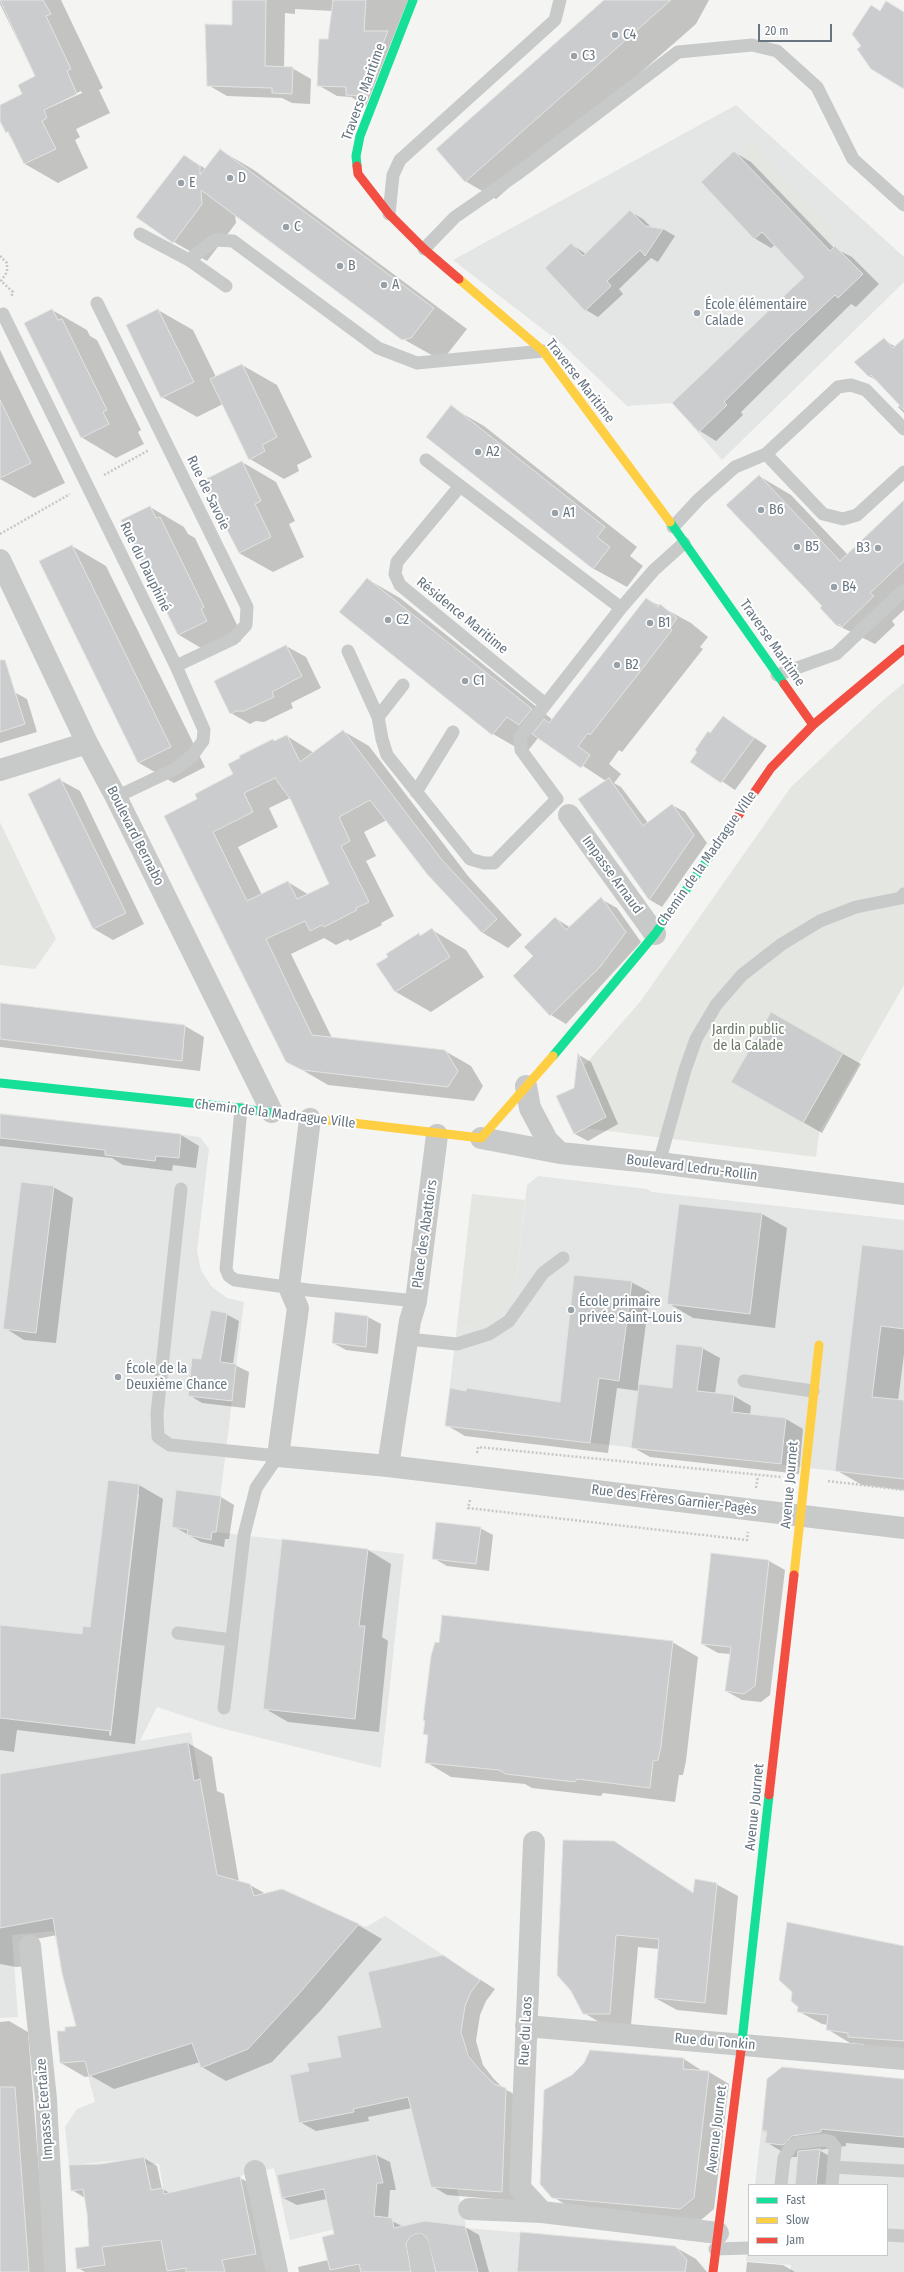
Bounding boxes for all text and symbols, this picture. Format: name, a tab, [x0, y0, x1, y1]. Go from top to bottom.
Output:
scale bar	[760, 16, 834, 42]
text: 20 m	[765, 24, 789, 38]
place label: C4	[623, 27, 636, 43]
marker: C4	[610, 30, 620, 40]
street label: Traverse Maritime	[339, 41, 389, 143]
place label: C3	[582, 48, 595, 64]
marker: C3	[569, 51, 579, 61]
place label: D	[238, 170, 246, 186]
marker: D	[225, 173, 235, 183]
place label: E	[189, 175, 196, 191]
marker: E	[176, 178, 186, 188]
place label: C	[294, 219, 301, 235]
marker: C	[281, 222, 291, 232]
place label: B	[348, 258, 356, 274]
marker: B	[335, 261, 345, 271]
place label: A	[392, 277, 399, 293]
marker: A	[379, 280, 389, 290]
place label: École élémentaire Calade	[705, 297, 807, 330]
marker: École élémentaire Calade	[692, 308, 702, 318]
street label: Traverse Maritime	[542, 336, 618, 426]
place label: A2	[486, 444, 500, 460]
marker: A2	[473, 447, 483, 457]
street label: Rue de Savoie	[183, 453, 233, 533]
place label: B6	[769, 502, 784, 518]
place label: A1	[563, 505, 575, 521]
marker: B6	[756, 505, 766, 515]
marker: A1	[550, 508, 560, 518]
street label: Rue du Dauphiné	[116, 519, 174, 615]
place label: B5	[805, 539, 819, 555]
place label: B3	[856, 540, 870, 556]
marker: B5	[792, 542, 802, 552]
marker: B3	[873, 543, 883, 553]
street label: Résidence Maritime	[413, 574, 511, 658]
place label: B4	[842, 579, 856, 595]
marker: B4	[829, 582, 839, 592]
street label: Traverse Maritime	[736, 596, 808, 690]
place label: C2	[396, 612, 409, 628]
marker: C2	[383, 615, 393, 625]
place label: B1	[658, 615, 671, 631]
marker: B1	[645, 618, 655, 628]
place label: B2	[625, 657, 639, 673]
marker: B2	[612, 660, 622, 670]
place label: C1	[473, 673, 485, 689]
marker: C1	[460, 676, 470, 686]
street label: Boulevard Bernabo	[103, 783, 167, 889]
street label: Chemin de la Madrague Ville	[654, 788, 760, 930]
street label: Impasse Arnaud	[578, 833, 646, 917]
park label: Jardin public de la Calade	[712, 1022, 784, 1054]
street label: Chemin de la Madrague Ville	[194, 1096, 356, 1132]
street label: Boulevard Ledru-Rollin	[626, 1152, 758, 1184]
street label: Place des Abattoirs	[409, 1179, 441, 1289]
place label: École primaire privée Saint-Louis	[579, 1294, 682, 1326]
marker: École primaire privée Saint-Louis	[566, 1305, 576, 1315]
place label: École de la Deuxième Chance	[126, 1361, 227, 1394]
marker: École de la Deuxième Chance	[113, 1372, 123, 1382]
street label: Avenue Journet	[778, 1441, 802, 1529]
street label: Rue des Frères Garnier-Pagès	[590, 1482, 758, 1518]
street label: Avenue Journet	[742, 1763, 768, 1851]
street label: Rue du Laos	[516, 1996, 536, 2066]
street label: Rue du Tonkin	[674, 2030, 756, 2054]
street label: Impasse Ecertaize	[33, 2058, 57, 2160]
street label: Avenue Journet	[703, 2084, 731, 2174]
legend	[748, 2184, 888, 2256]
text: Fast	[786, 2193, 805, 2207]
text: Slow	[786, 2213, 809, 2227]
text: Jam	[786, 2233, 804, 2247]

